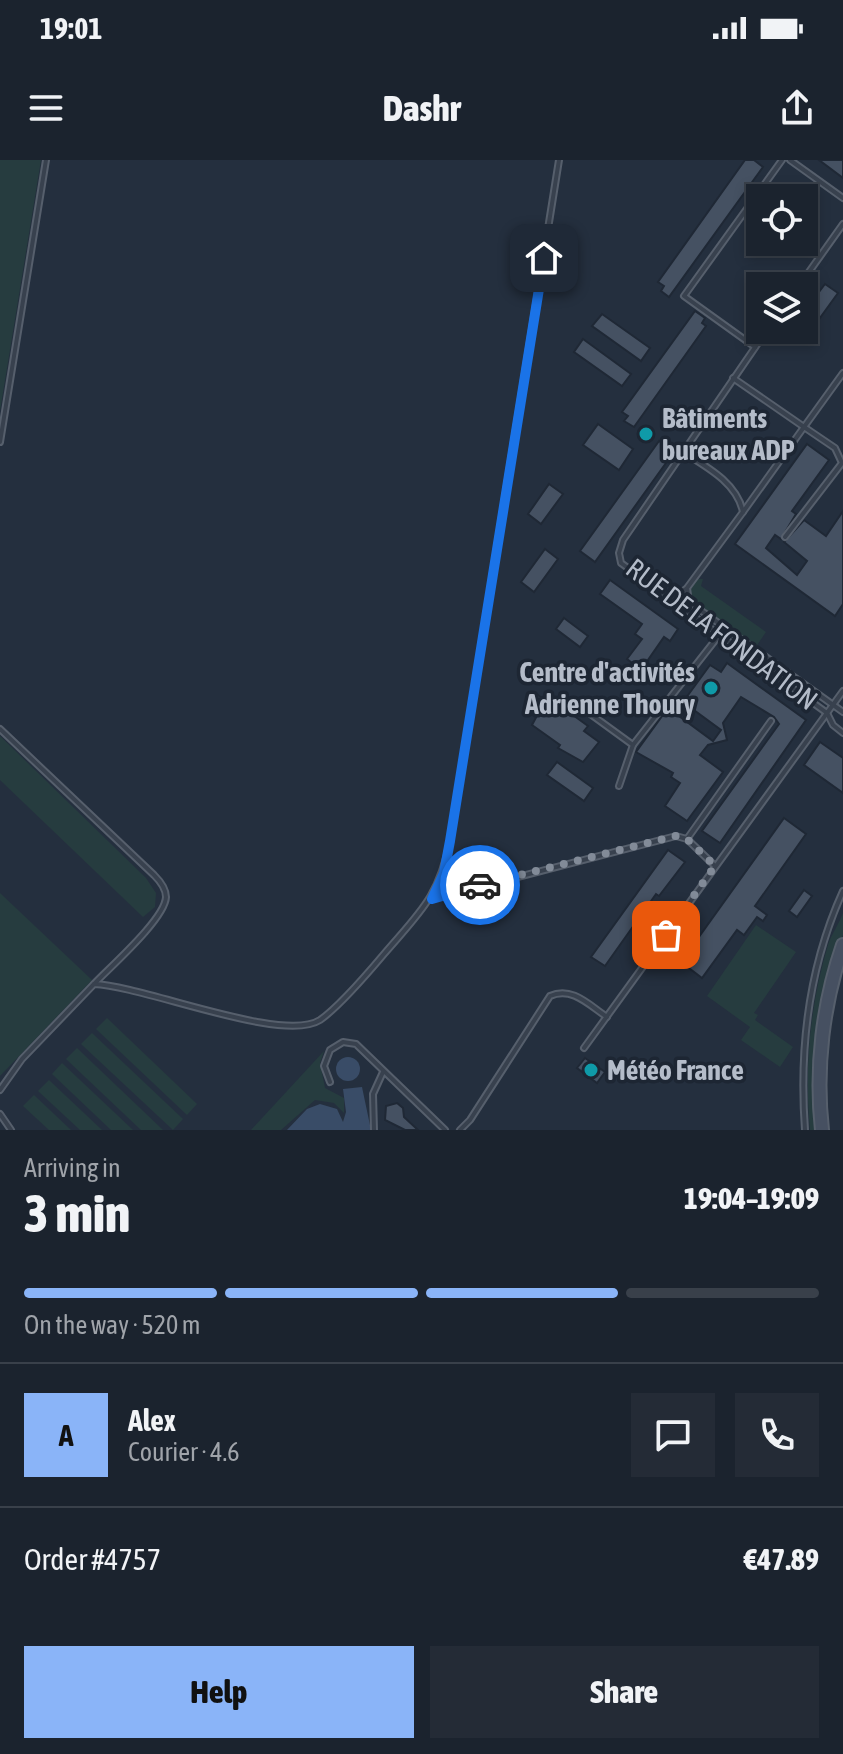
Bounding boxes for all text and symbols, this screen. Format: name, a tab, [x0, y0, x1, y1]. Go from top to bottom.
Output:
text: 19:01	[40, 11, 102, 45]
icon: menu	[24, 86, 68, 130]
icon: share	[775, 86, 819, 130]
text: Dashr	[383, 87, 460, 129]
map controls	[746, 184, 818, 344]
button: locate	[746, 184, 818, 256]
pin	[510, 224, 578, 292]
icon: home	[522, 236, 566, 280]
button: layers	[746, 272, 818, 344]
place label: Bâtiments bureaux ADP	[662, 402, 795, 466]
marker: Bâtiments bureaux ADP	[637, 425, 655, 443]
street label: RUE DE LA FONDATION	[620, 552, 824, 716]
place label: Centre d'activités Adrienne Thoury	[519, 656, 695, 720]
marker: Centre d'activités Adrienne Thoury	[702, 679, 720, 697]
courier	[440, 845, 520, 925]
icon: car	[458, 863, 502, 907]
pin	[632, 901, 700, 969]
icon: bag	[644, 913, 688, 957]
place label: Météo France	[607, 1054, 744, 1086]
marker: Météo France	[582, 1061, 600, 1079]
text: Arriving in	[24, 1153, 121, 1183]
text: 19:04–19:09	[684, 1181, 819, 1215]
text: 3 min	[24, 1183, 130, 1243]
text: On the way · 520 m	[24, 1310, 201, 1340]
button: chat	[631, 1393, 715, 1477]
button: phone	[735, 1393, 819, 1477]
text: Alex	[128, 1403, 176, 1437]
text: A	[59, 1418, 73, 1452]
text: Courier · 4.6	[128, 1437, 239, 1467]
text: Order #4757	[24, 1542, 161, 1576]
text: €47.89	[744, 1542, 819, 1576]
button: Help	[24, 1646, 414, 1738]
button: Share	[430, 1646, 819, 1738]

